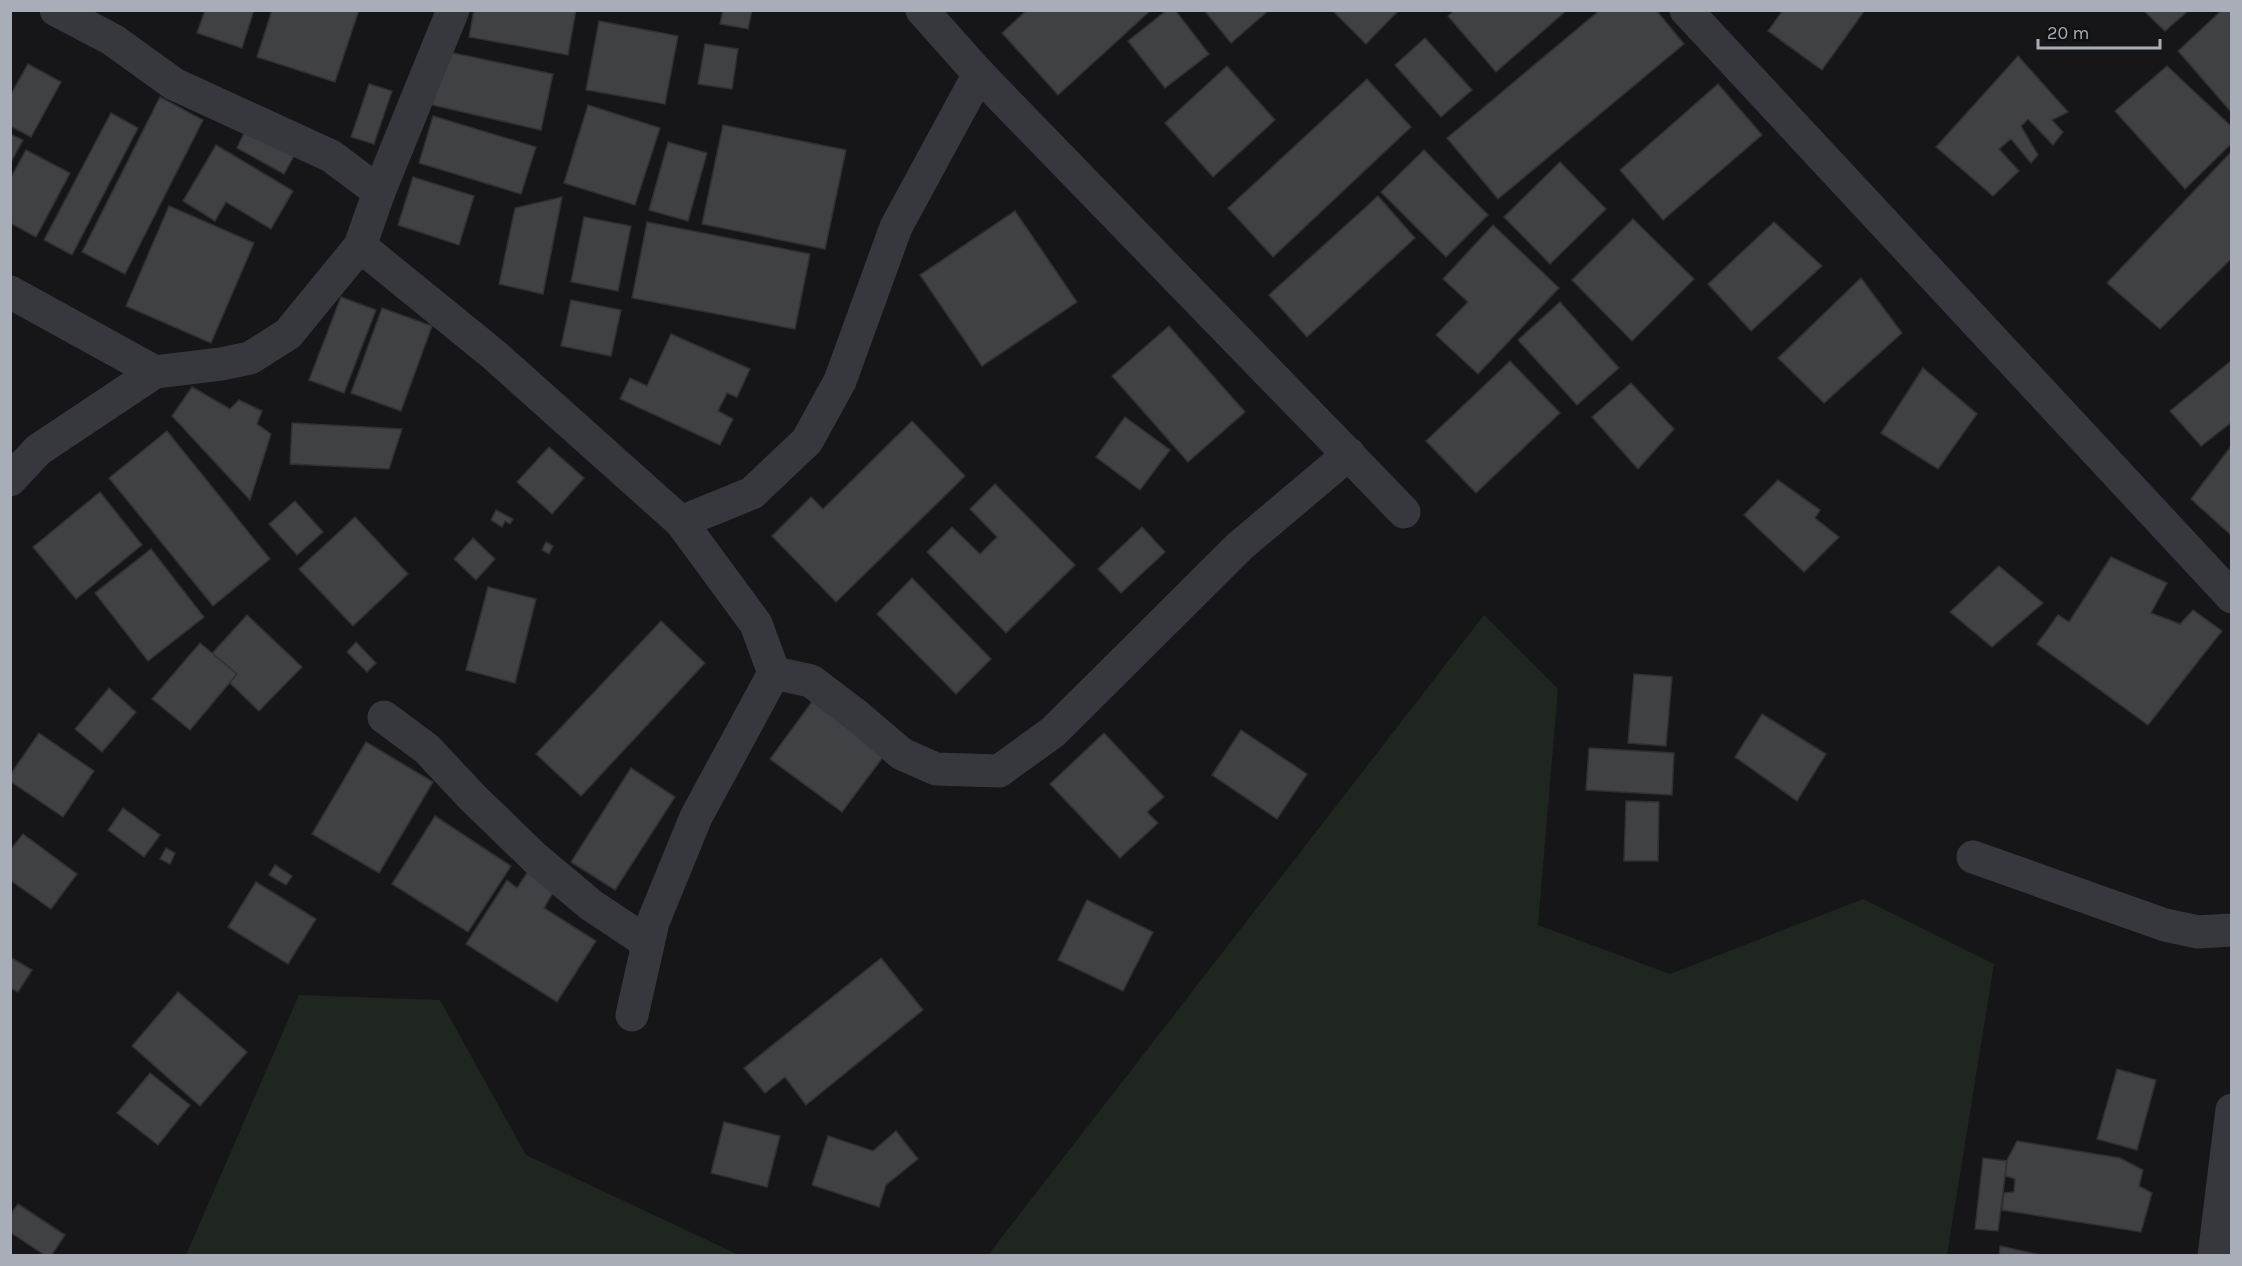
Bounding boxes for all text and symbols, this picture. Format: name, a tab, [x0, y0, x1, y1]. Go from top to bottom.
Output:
scale bar	[2038, 12, 2160, 50]
text: 20 m	[2047, 22, 2089, 44]

